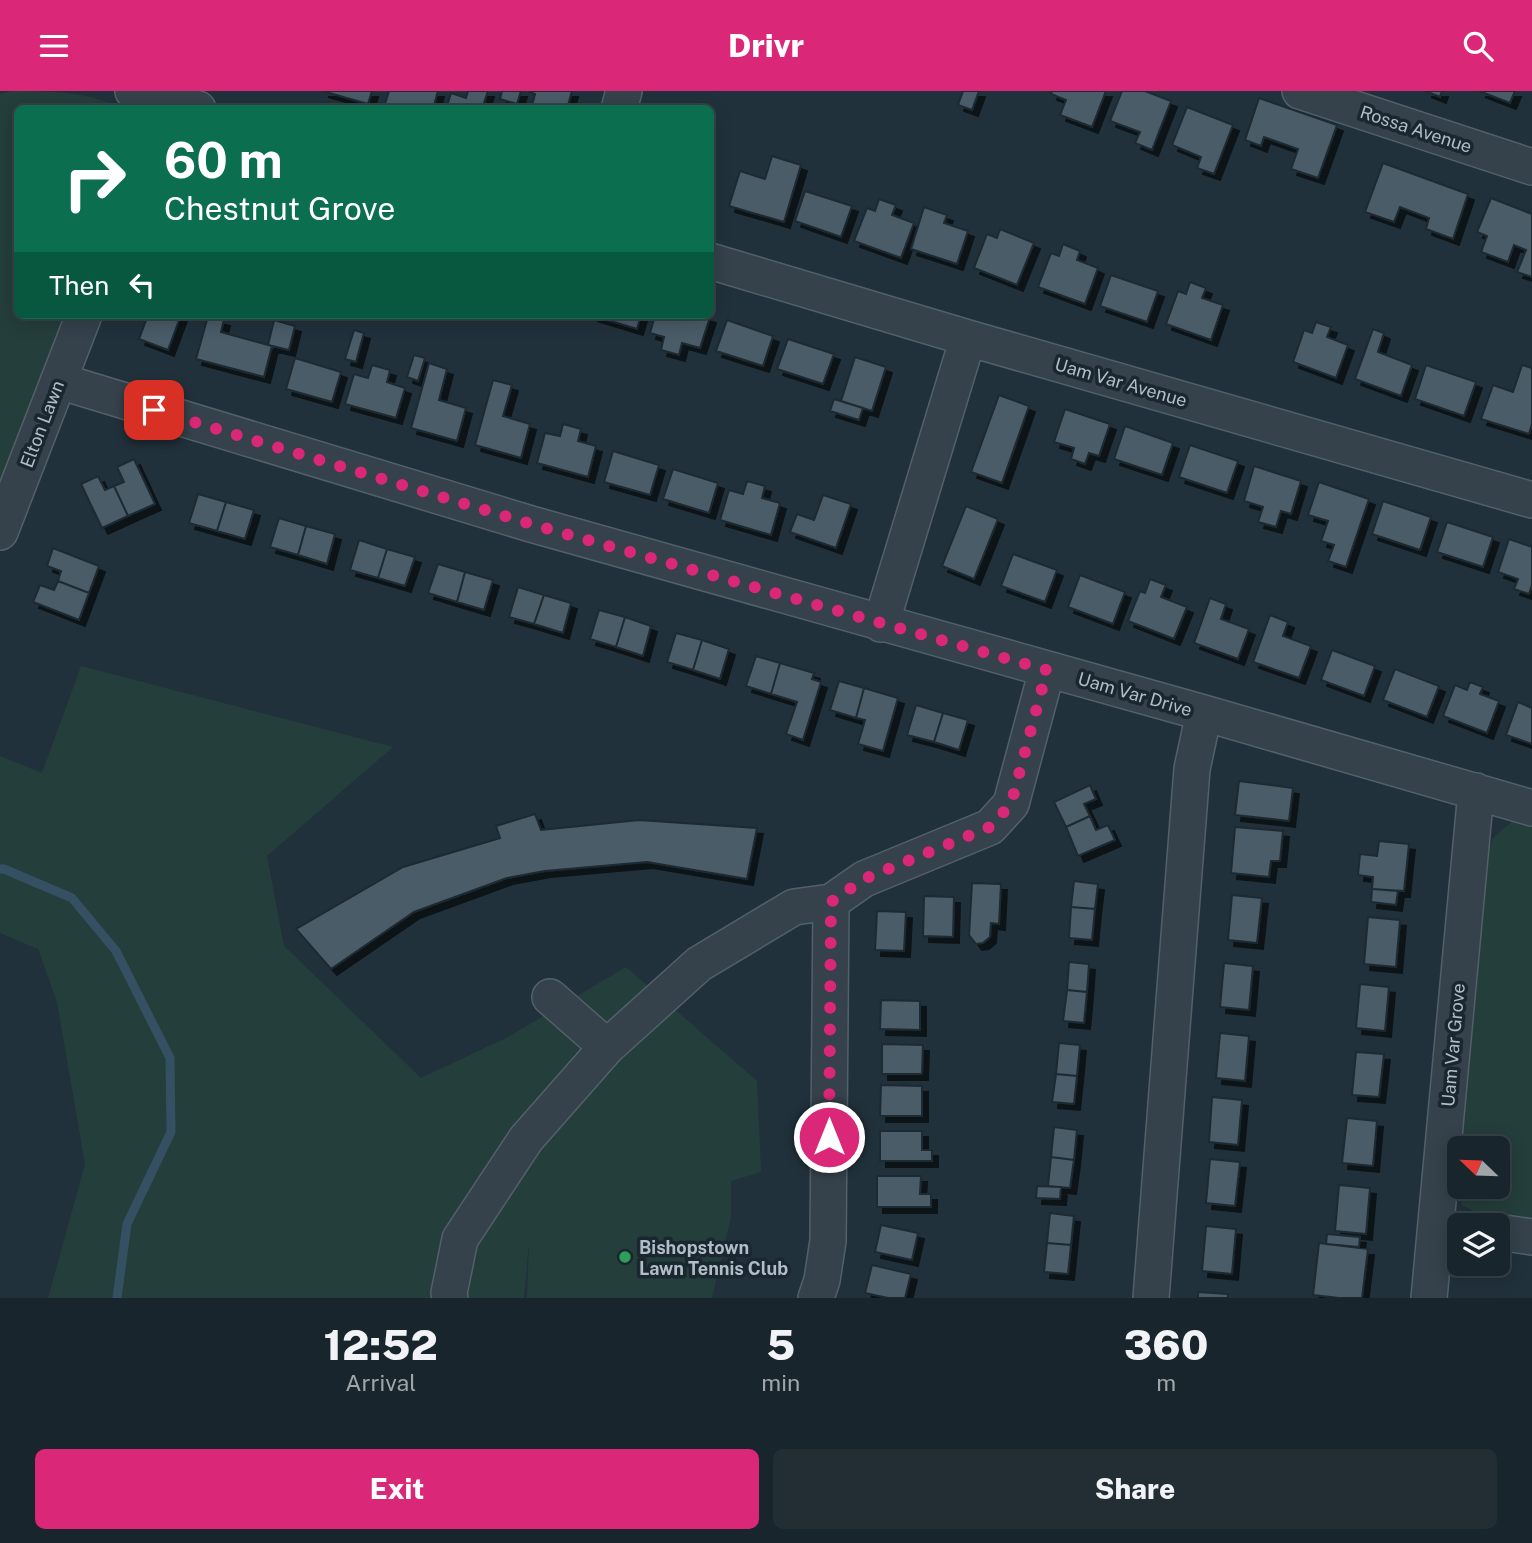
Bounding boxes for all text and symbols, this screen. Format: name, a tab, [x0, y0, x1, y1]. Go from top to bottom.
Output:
icon: menu	[35, 27, 73, 65]
text: Drivr	[728, 27, 804, 64]
icon: search	[1459, 27, 1497, 65]
street label: Rossa Avenue	[1357, 101, 1475, 157]
text: 60 m	[164, 131, 283, 189]
icon: right	[49, 133, 140, 224]
text: Chestnut Grove	[164, 190, 395, 227]
icon: left	[123, 266, 161, 304]
text: Then	[49, 270, 109, 301]
street label: Uam Var Avenue	[1052, 353, 1190, 411]
street label: Elton Lawn	[16, 377, 68, 471]
pin	[124, 380, 184, 440]
icon: arrive	[135, 391, 173, 429]
street label: Uam Var Drive	[1075, 668, 1195, 720]
street label: Uam Var Grove	[1437, 982, 1469, 1108]
position arrow	[792, 1100, 866, 1174]
north arrow	[1447, 1136, 1510, 1199]
map controls	[1447, 1136, 1510, 1276]
button: layers	[1447, 1213, 1510, 1276]
place label: Bishopstown Lawn Tennis Club	[639, 1237, 788, 1279]
marker: Bishopstown Lawn Tennis Club	[617, 1249, 633, 1265]
text: 12:52	[323, 1320, 438, 1369]
text: 5	[766, 1320, 795, 1369]
text: 360	[1124, 1320, 1208, 1369]
text: Arrival	[345, 1369, 416, 1396]
text: min	[761, 1369, 800, 1396]
text: m	[1156, 1369, 1176, 1396]
button: Exit	[35, 1449, 759, 1529]
button: Share	[773, 1449, 1497, 1529]

